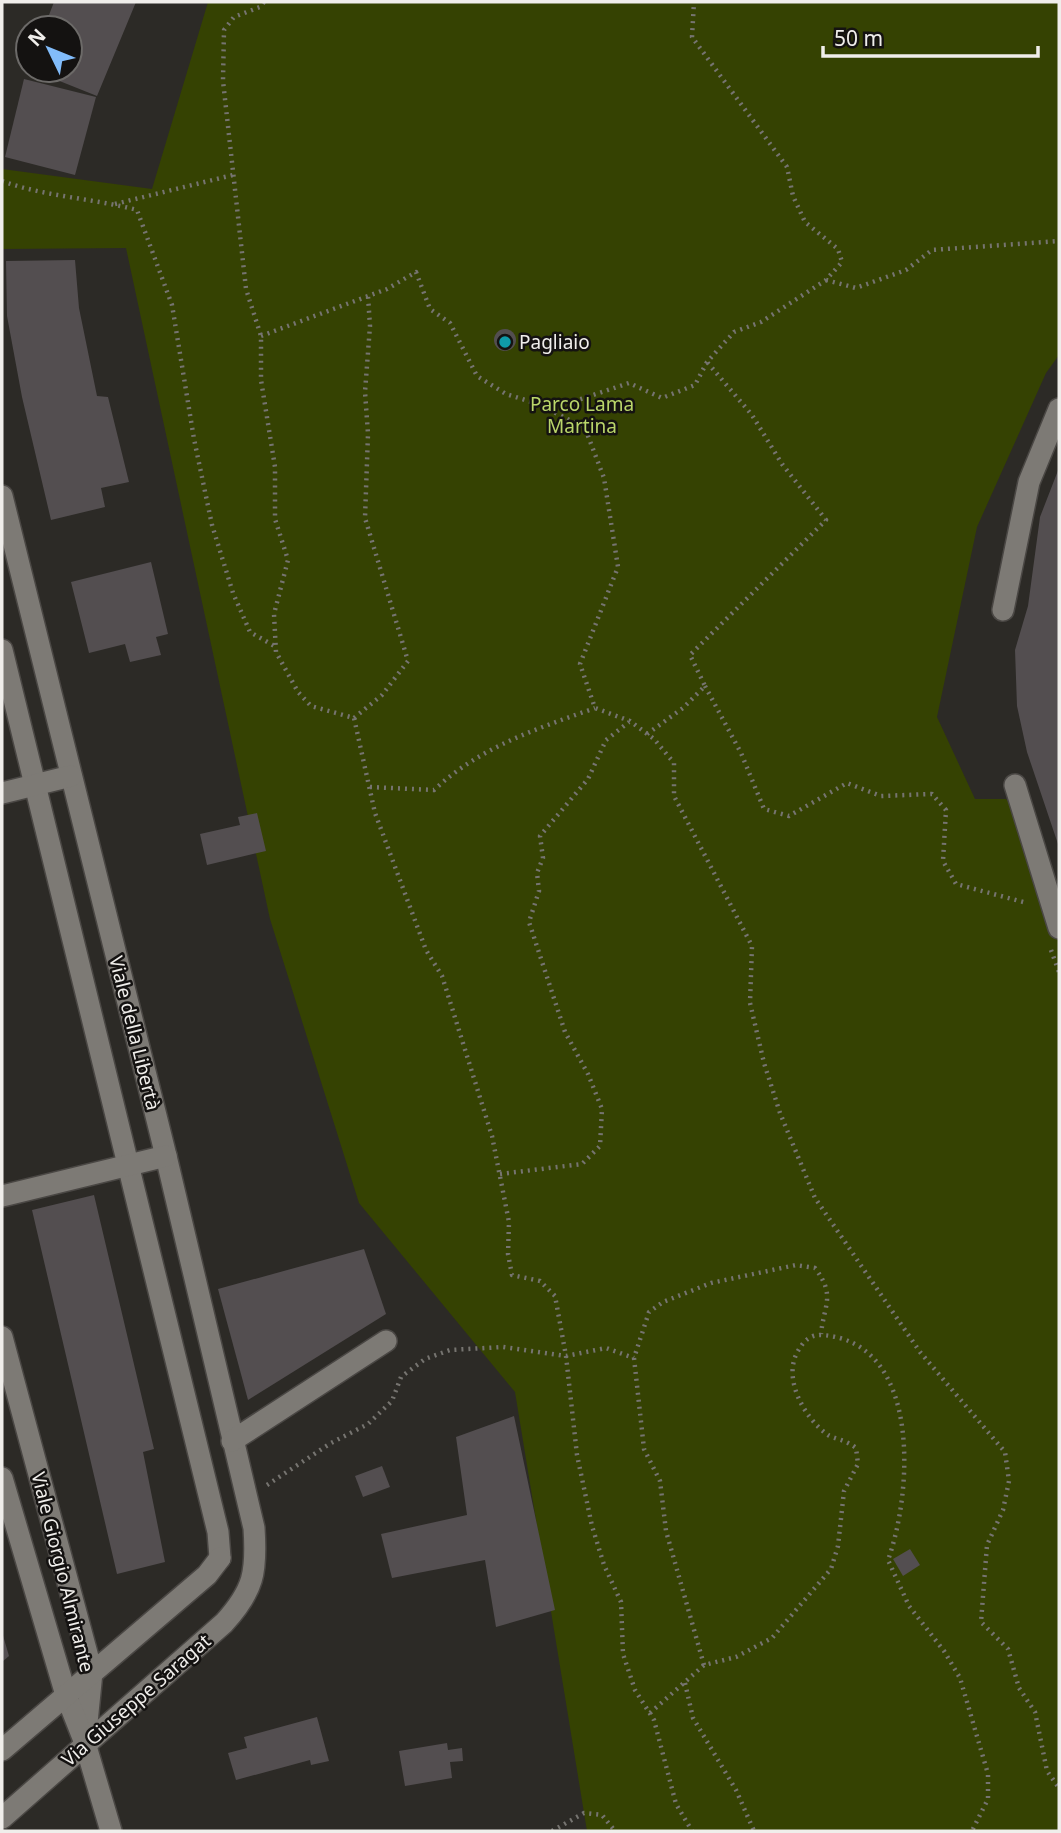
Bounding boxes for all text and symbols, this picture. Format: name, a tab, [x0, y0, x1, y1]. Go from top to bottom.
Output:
north arrow	[14, 14, 84, 84]
scale bar	[823, 14, 1038, 58]
text: N	[22, 23, 51, 52]
text: 50 m	[834, 24, 883, 52]
place label: Pagliaio	[519, 329, 590, 355]
marker: Pagliaio	[497, 334, 513, 350]
park label: Parco Lama Martina	[530, 391, 634, 439]
street label: Viale della Libertà	[103, 953, 167, 1113]
street label: Viale Giorgio Almirante	[26, 1469, 100, 1675]
street label: Via Giuseppe Saragat	[56, 1628, 216, 1772]

